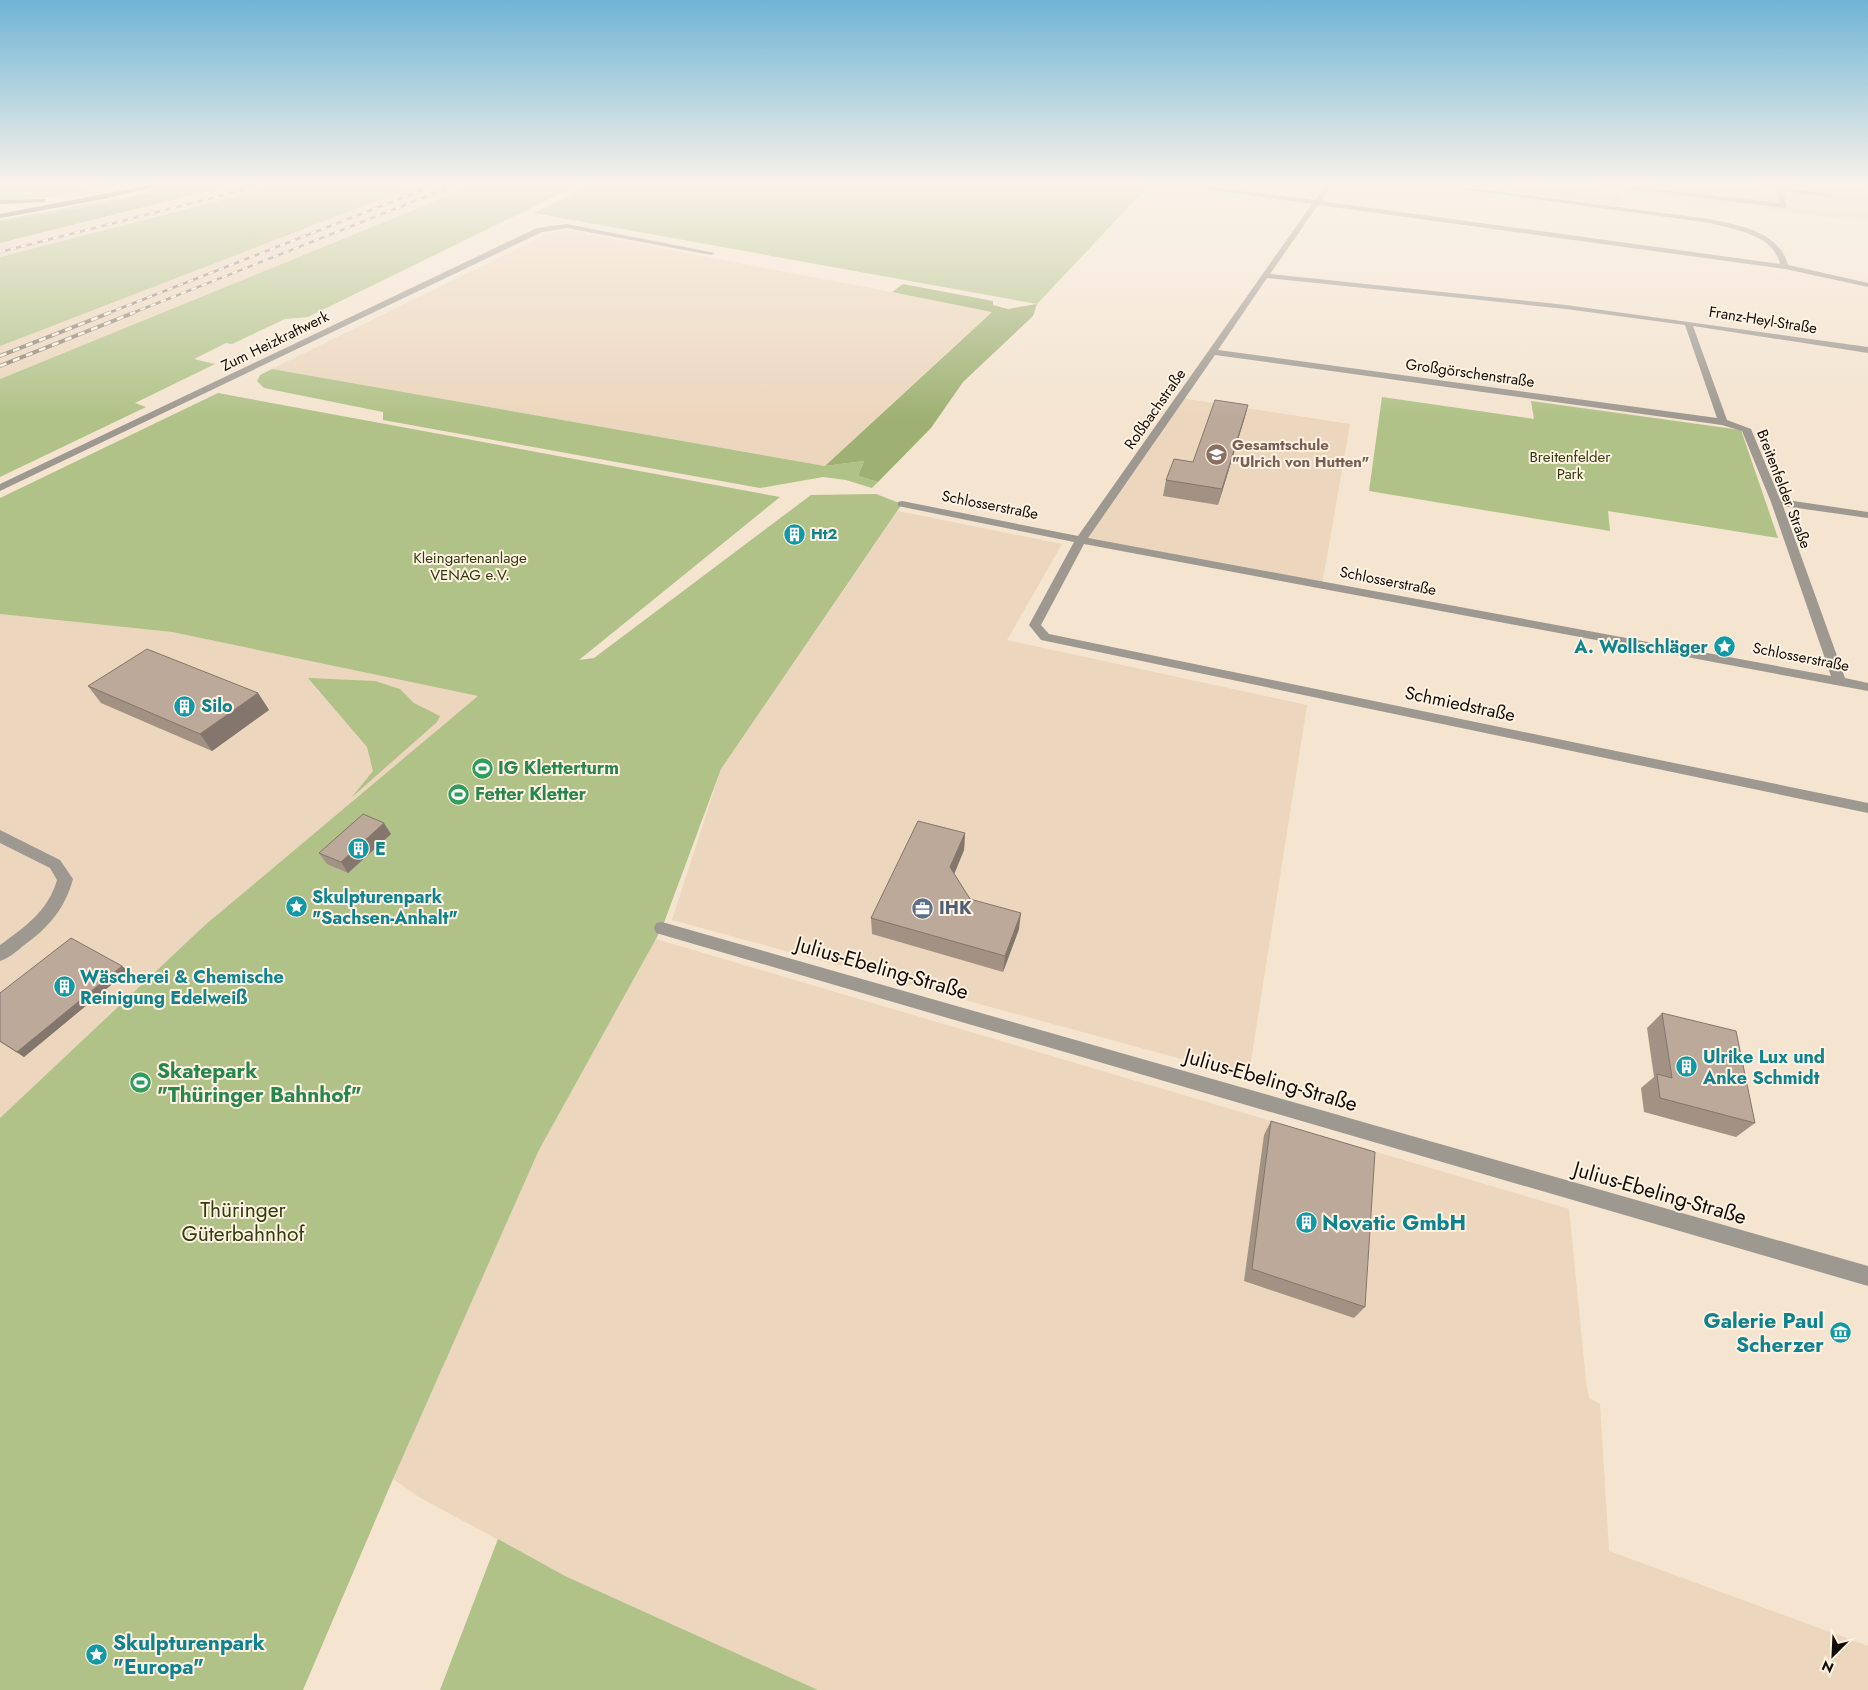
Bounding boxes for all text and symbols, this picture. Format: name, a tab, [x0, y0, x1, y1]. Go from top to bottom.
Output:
street label: Franz-Heyl-Straße	[1707, 301, 1819, 339]
street label: Zum Heizkraftwerk	[217, 305, 333, 377]
street label: Großgörschenstraße	[1404, 353, 1536, 393]
street label: Roßbachstraße	[1119, 364, 1191, 454]
street label: Breitenfelder Straße	[1751, 426, 1817, 552]
place label: Gesamtschule "Ulrich von Hutten"	[1232, 434, 1369, 473]
school or university icon: Gesamtschule "Ulrich von Hutten"	[1204, 442, 1228, 466]
park label: Breitenfelder Park	[1529, 446, 1611, 485]
street label: Schlosserstraße	[940, 485, 1040, 525]
building icon: Ht2	[783, 522, 807, 546]
place label: Ht2	[811, 523, 838, 545]
park label: Kleingartenanlage VENAG e.V.	[413, 547, 527, 586]
street label: Schlosserstraße	[1338, 561, 1438, 601]
place label: A. Wollschläger	[1573, 634, 1709, 660]
place icon: A. Wollschläger	[1712, 635, 1736, 659]
street label: Schlosserstraße	[1751, 637, 1851, 677]
street label: Schmiedstraße	[1403, 680, 1517, 728]
place label: Silo	[201, 693, 233, 719]
building icon: Silo	[173, 694, 197, 718]
place label: IG Kletterturm	[498, 755, 619, 781]
sports icon: IG Kletterturm	[470, 756, 494, 780]
place label: Fetter Kletter	[475, 781, 587, 807]
sports icon: Fetter Kletter	[447, 782, 471, 806]
place label: E	[375, 836, 386, 862]
building icon: E	[347, 837, 371, 861]
place label: Skulpturenpark "Sachsen-Anhalt"	[312, 884, 458, 931]
place icon: Skulpturenpark "Sachsen-Anhalt"	[284, 895, 308, 919]
place label: IHK	[939, 895, 972, 921]
office icon: IHK	[911, 896, 935, 920]
street label: Julius-Ebeling-Straße	[789, 928, 972, 1007]
place label: Wäscherei & Chemische Reinigung Edelweiß	[80, 964, 284, 1011]
building icon: Wäscherei & Chemische Reinigung Edelweiß	[52, 975, 76, 999]
street label: Julius-Ebeling-Straße	[1178, 1040, 1361, 1119]
place label: Ulrike Lux und Anke Schmidt	[1702, 1044, 1825, 1091]
building icon: Ulrike Lux und Anke Schmidt	[1675, 1055, 1699, 1079]
place label: Skatepark "Thüringer Bahnhof"	[157, 1056, 362, 1110]
sports icon: Skatepark "Thüringer Bahnhof"	[129, 1071, 153, 1095]
street label: Julius-Ebeling-Straße	[1567, 1153, 1750, 1232]
park label: Thüringer Güterbahnhof	[182, 1195, 305, 1249]
place label: Novatic GmbH	[1322, 1208, 1466, 1238]
building icon: Novatic GmbH	[1294, 1211, 1318, 1235]
place label: Galerie Paul Scherzer	[1704, 1306, 1824, 1360]
museum icon: Galerie Paul Scherzer	[1828, 1321, 1852, 1345]
place label: Skulpturenpark "Europa"	[113, 1628, 265, 1682]
north arrow	[1808, 1630, 1858, 1680]
place icon: Skulpturenpark "Europa"	[85, 1643, 109, 1667]
text: N	[1819, 1655, 1837, 1678]

